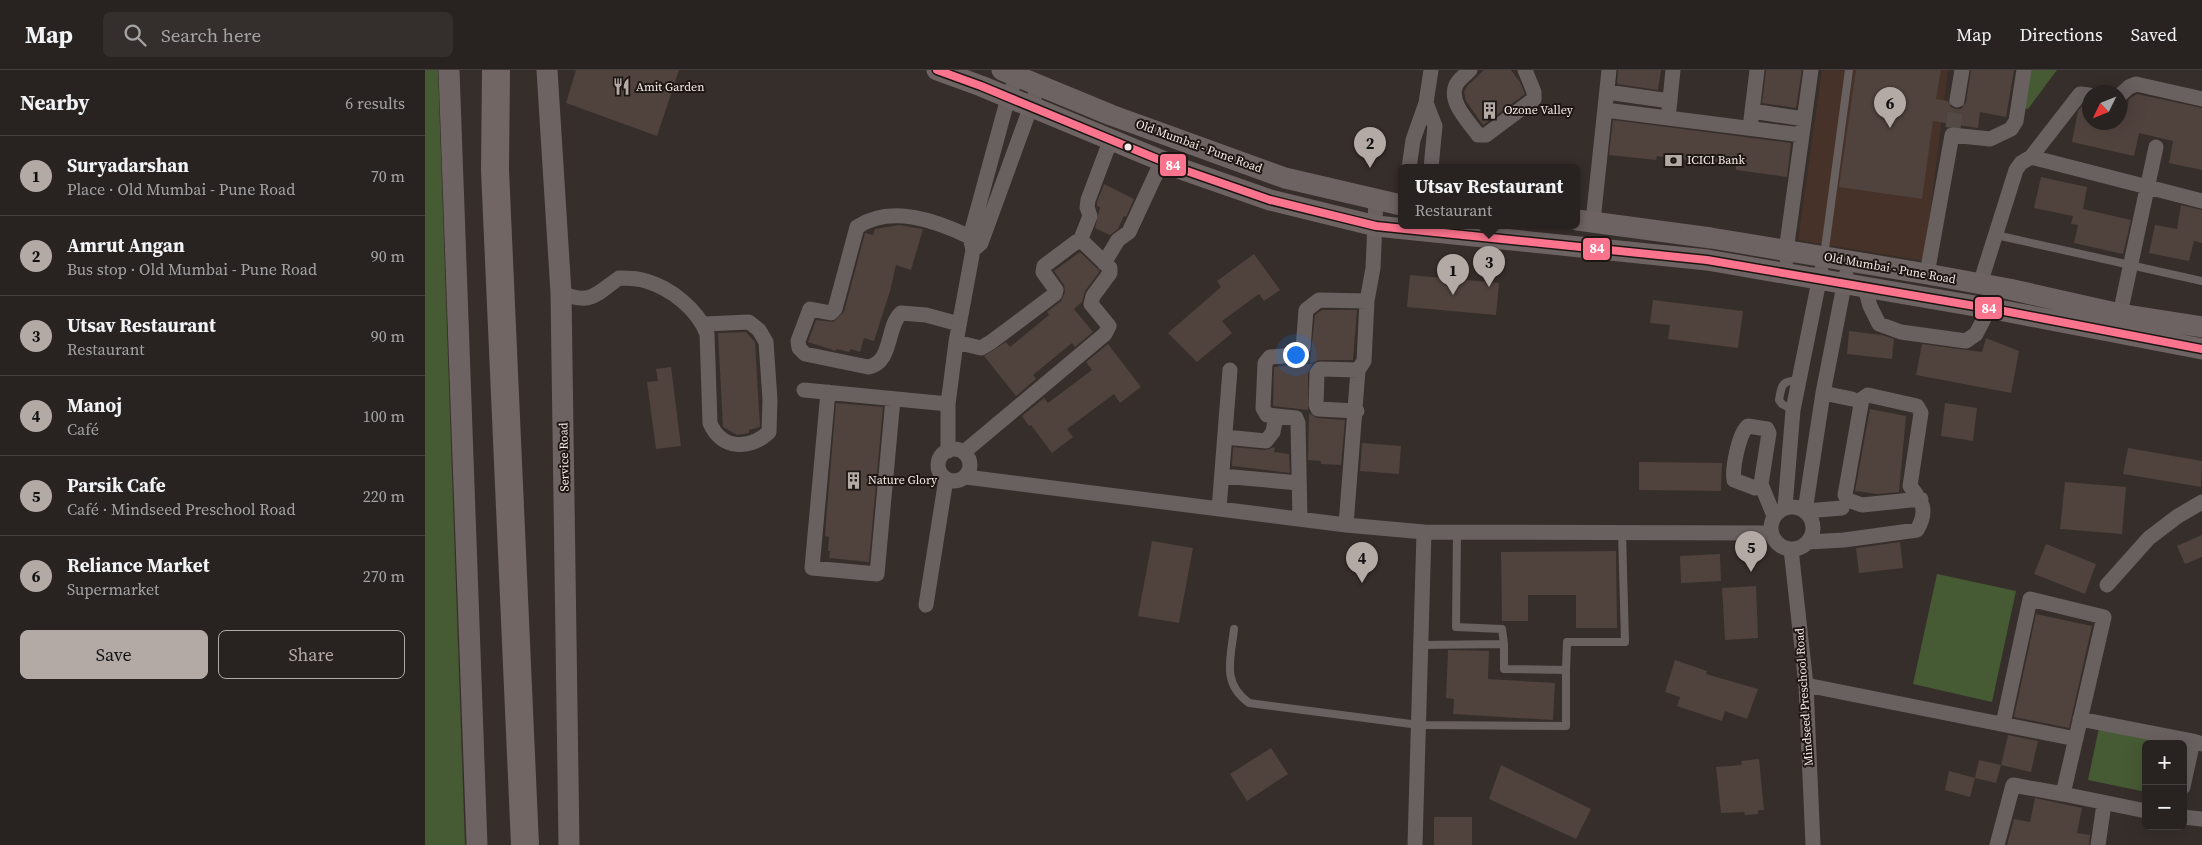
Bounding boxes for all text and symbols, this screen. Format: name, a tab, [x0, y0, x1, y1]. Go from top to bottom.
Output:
search box	[103, 12, 453, 57]
text: Map	[25, 18, 73, 51]
icon: search	[121, 21, 149, 49]
text: Search here	[161, 22, 261, 48]
text: Map	[1956, 22, 1992, 47]
text: Directions	[2020, 22, 2103, 47]
text: Saved	[2131, 22, 2177, 47]
restaurant icon: Amit Garden	[612, 77, 632, 97]
place label: Amit Garden	[636, 79, 704, 95]
north arrow	[2082, 85, 2127, 130]
pin: 6	[1874, 87, 1906, 128]
text: Nearby	[20, 88, 90, 117]
text: 6 results	[345, 92, 405, 114]
building icon: Ozone Valley	[1480, 100, 1500, 120]
place label: Ozone Valley	[1504, 102, 1574, 118]
street label: Old Mumbai - Pune Road	[1134, 116, 1265, 176]
pin: 2	[1354, 127, 1386, 168]
unlabelled marker	[1123, 142, 1133, 152]
bank icon: ICICI Bank	[1663, 150, 1683, 170]
text: Suryadarshan	[67, 152, 189, 178]
place label: ICICI Bank	[1687, 152, 1746, 168]
line badge: 84	[1159, 153, 1187, 177]
text: 84	[1165, 155, 1181, 175]
popup	[1398, 164, 1580, 229]
text: 1	[32, 165, 40, 187]
text: 70 m	[371, 165, 405, 187]
text: Utsav Restaurant	[1415, 173, 1563, 199]
text: Place · Old Mumbai - Pune Road	[67, 178, 295, 200]
text: Restaurant	[1415, 199, 1492, 221]
text: Amrut Angan	[67, 232, 185, 258]
line badge: 84	[1582, 237, 1611, 261]
text: 84	[1589, 238, 1605, 258]
text: 2	[32, 245, 40, 267]
text: 90 m	[371, 245, 405, 267]
pin: 3	[1473, 246, 1505, 287]
street label: Old Mumbai - Pune Road	[1823, 249, 1957, 287]
pin: 1	[1437, 254, 1469, 295]
text: Bus stop · Old Mumbai - Pune Road	[67, 258, 317, 280]
line badge: 84	[1974, 296, 2003, 320]
text: 84	[1981, 298, 1997, 318]
text: Utsav Restaurant	[67, 312, 216, 338]
text: 3	[32, 325, 40, 347]
text: 90 m	[371, 325, 405, 347]
text: Restaurant	[67, 338, 145, 360]
your location	[1283, 342, 1309, 368]
text: Manoj	[67, 392, 122, 418]
text: 4	[32, 405, 40, 427]
text: 100 m	[363, 405, 405, 427]
text: Café	[67, 418, 99, 440]
street label: Service Road	[555, 422, 573, 492]
building icon: Nature Glory	[844, 470, 864, 490]
text: Parsik Cafe	[67, 472, 166, 498]
place label: Nature Glory	[868, 472, 938, 488]
text: 5	[32, 485, 40, 507]
text: 220 m	[363, 485, 405, 507]
text: Café · Mindseed Preschool Road	[67, 498, 296, 520]
pin: 5	[1735, 531, 1767, 572]
pin: 4	[1346, 542, 1378, 583]
text: Reliance Market	[67, 552, 209, 578]
text: 6	[32, 565, 40, 587]
text: 270 m	[363, 565, 405, 587]
text: Supermarket	[67, 578, 159, 600]
street label: Mindseed Preschool Road	[1791, 627, 1817, 767]
button: Save	[20, 630, 208, 679]
button: Share	[218, 630, 405, 679]
map controls	[2142, 740, 2187, 830]
button: +	[2142, 740, 2187, 785]
button: −	[2142, 785, 2187, 830]

